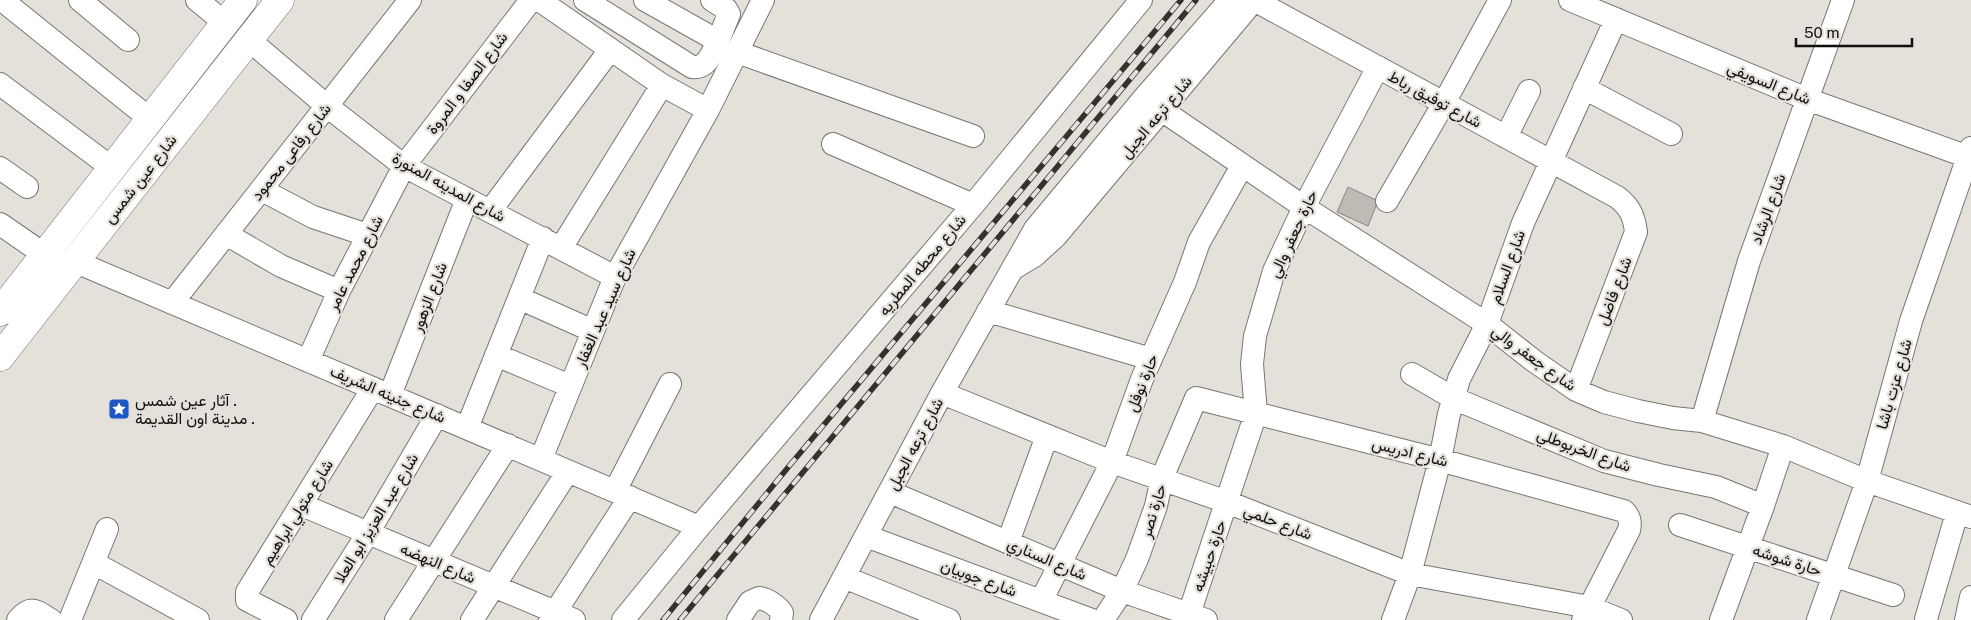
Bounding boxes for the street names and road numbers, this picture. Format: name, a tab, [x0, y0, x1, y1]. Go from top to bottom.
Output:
street label: شارع الصفا و المروة	[422, 28, 513, 139]
street label: شارع السويفي	[1723, 58, 1814, 112]
street label: شارع توفيق رباط	[1384, 66, 1485, 133]
street label: شارع ترعه الجبل	[1116, 72, 1198, 163]
street label: شارع رفاعى محمود	[247, 100, 336, 206]
street label: شارع عين شمس	[99, 131, 182, 229]
street label: شارع المدينه المنورة	[388, 148, 509, 228]
street label: شارع الرشاد	[1746, 171, 1791, 248]
street label: حارة جعفر والي	[1264, 187, 1325, 282]
street label: شارع محطه المطريه	[874, 211, 971, 321]
street label: شارع محمد عامر	[322, 212, 389, 316]
street label: شارع السلام	[1485, 228, 1531, 307]
street label: شارع سيد عبد الغفار	[570, 246, 642, 372]
street label: شارع فاضل	[1592, 254, 1638, 329]
street label: شارع الزهور	[407, 260, 453, 336]
street label: شارع جعفر والي	[1486, 321, 1580, 398]
street label: شارع عزت باشا	[1872, 337, 1918, 432]
street label: حارة نوفل	[1122, 351, 1163, 415]
street label: شارع جنينه الشريف	[327, 361, 449, 429]
street label: شارع ترعه الجبل	[883, 395, 949, 494]
street label: شارع الخربوطلي	[1533, 424, 1634, 480]
street label: شارع ادريس	[1370, 433, 1450, 473]
street label: شارع عبد العزيز ابو العلا	[330, 450, 424, 587]
street label: شارع متولي ابراهيم	[257, 456, 340, 570]
street label: حارة نصر	[1136, 482, 1171, 541]
street label: شارع حلمي	[1240, 500, 1315, 547]
street label: حارة حبيشه	[1188, 517, 1231, 595]
street label: شارع السناري	[1003, 534, 1089, 588]
street label: شارع النهضه	[397, 539, 478, 589]
street label: حارة شوشه	[1750, 540, 1824, 581]
street label: شارع جوبيان	[938, 555, 1020, 602]

